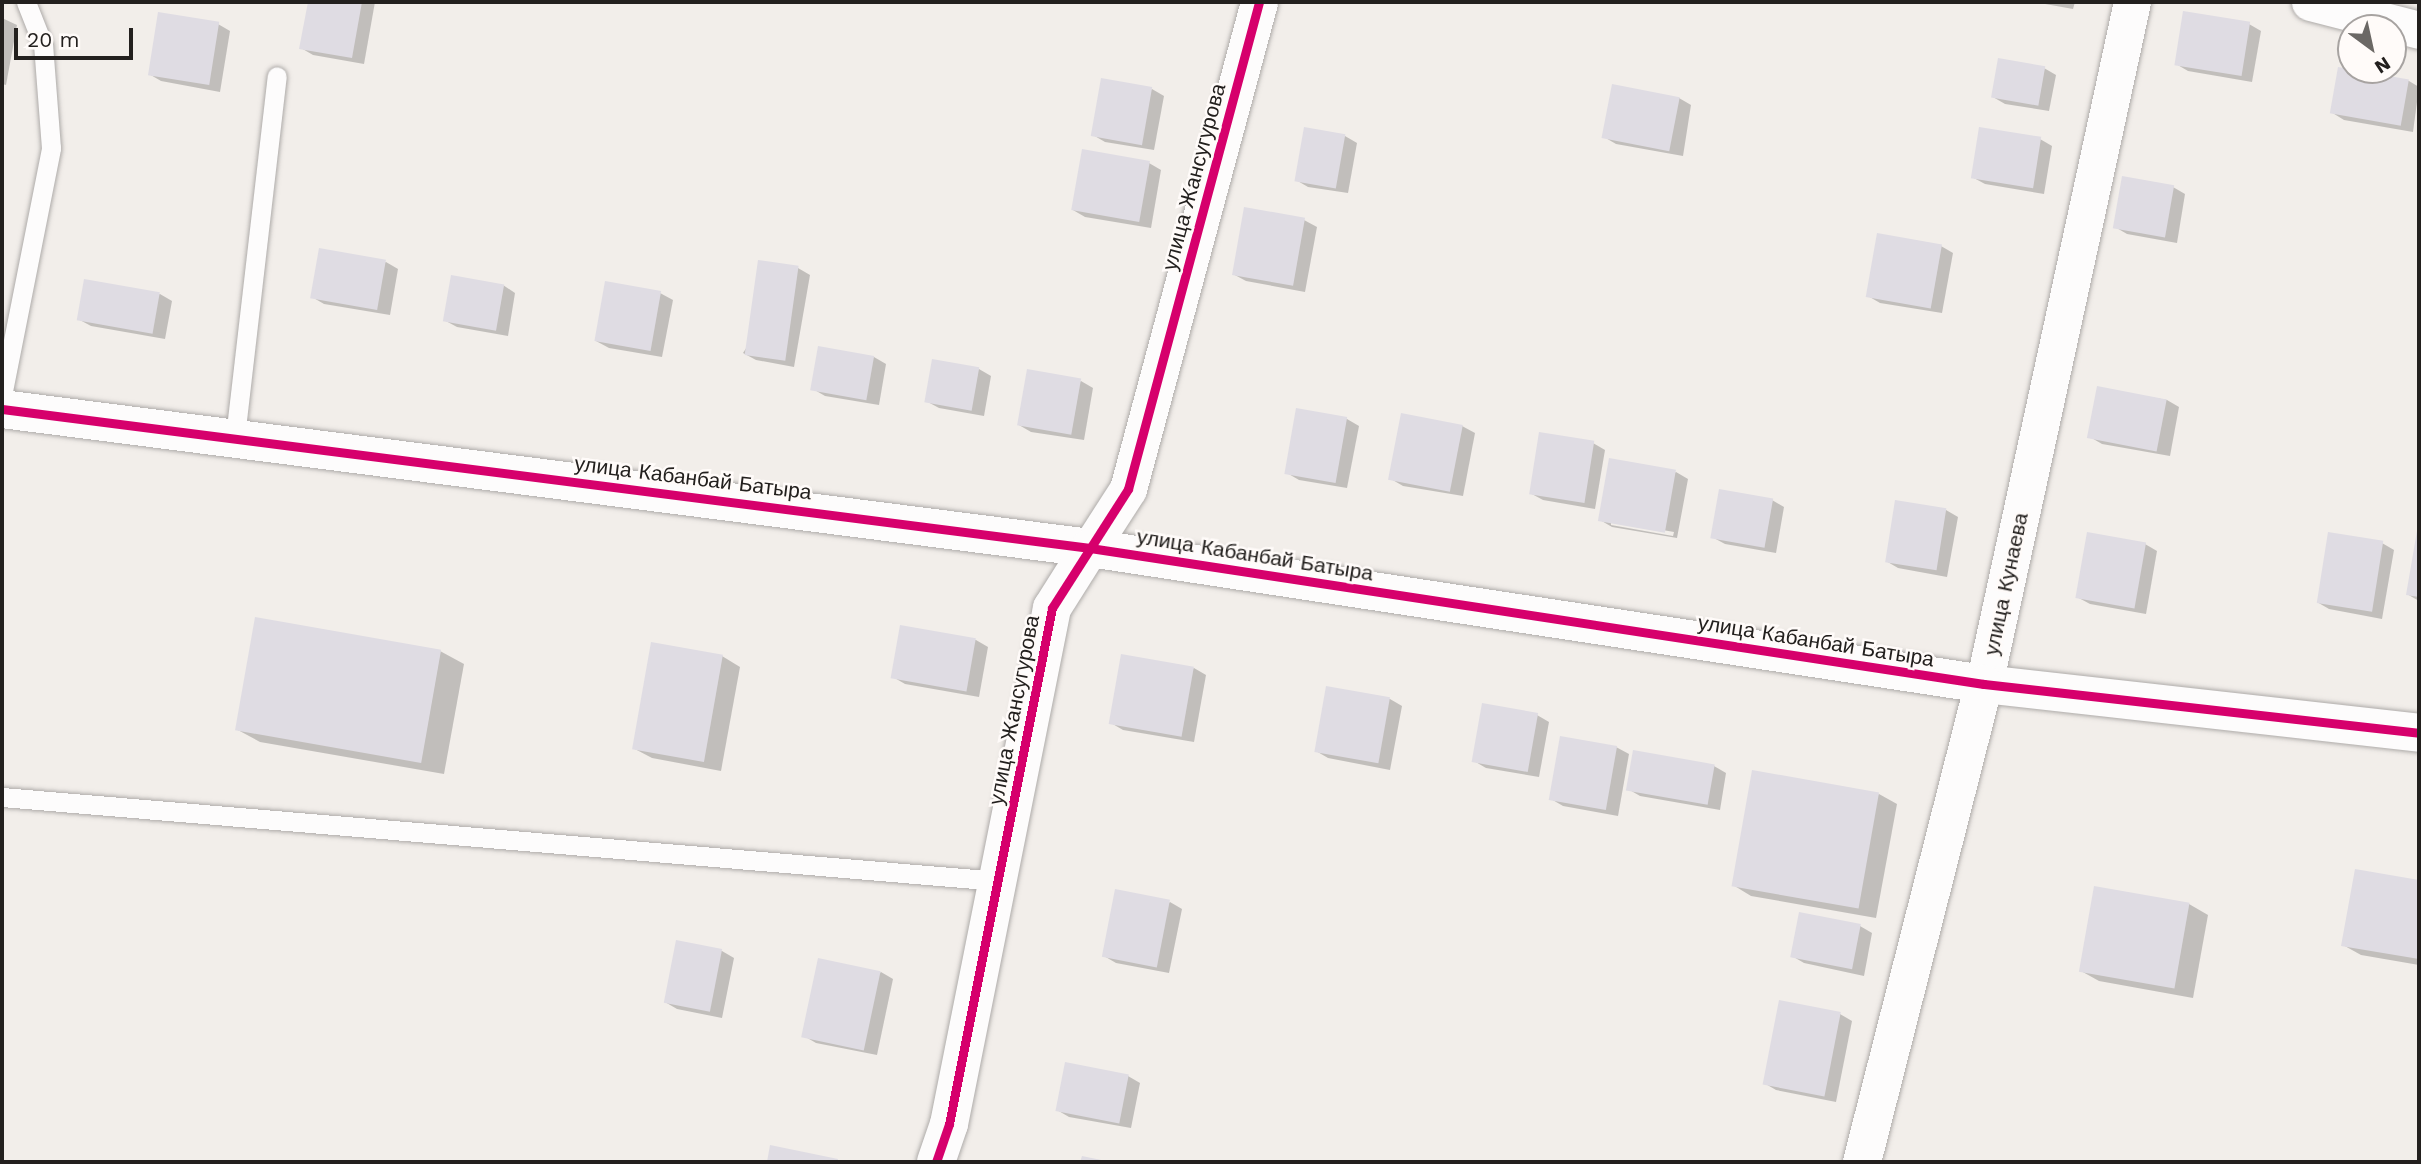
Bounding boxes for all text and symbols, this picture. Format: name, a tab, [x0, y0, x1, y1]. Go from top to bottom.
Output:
scale bar	[18, 14, 136, 58]
north arrow	[2337, 14, 2407, 84]
text: 20 m	[27, 27, 79, 52]
text: N	[2370, 52, 2395, 79]
street label: улица Жансугурова	[1157, 81, 1231, 273]
street label: улица Кабанбай Батыра	[573, 451, 813, 505]
street label: улица Кунаева	[1979, 510, 2033, 658]
street label: улица Кабанбай Батыра	[1135, 524, 1375, 586]
street label: улица Кабанбай Батыра	[1696, 610, 1936, 672]
street label: улица Жансугурова	[983, 613, 1045, 807]

